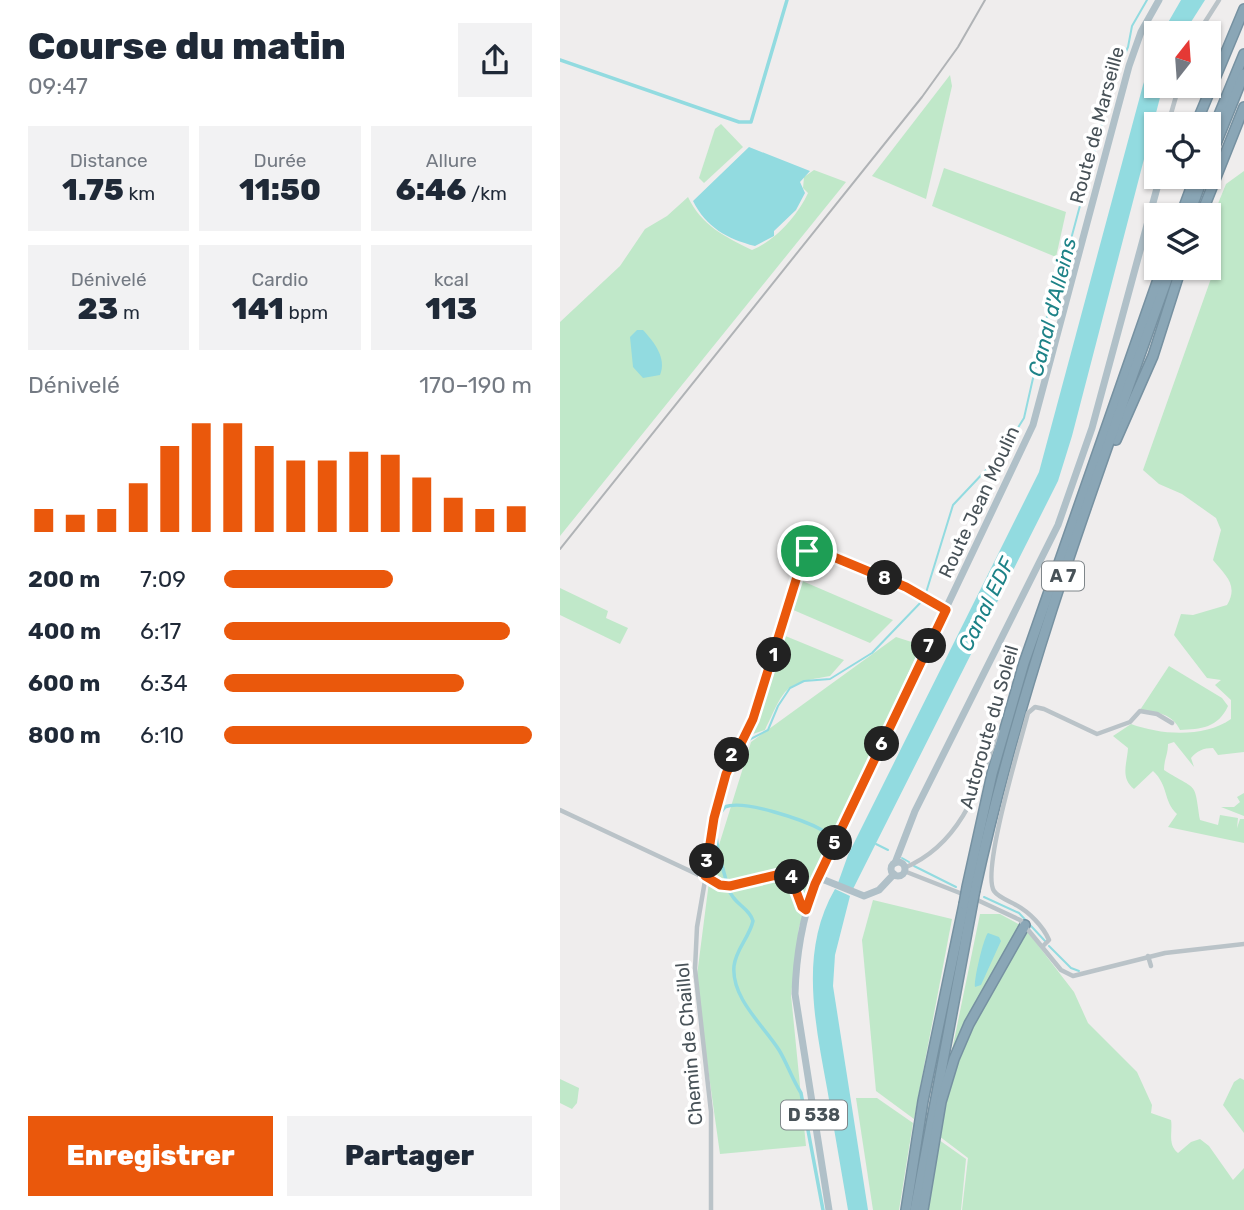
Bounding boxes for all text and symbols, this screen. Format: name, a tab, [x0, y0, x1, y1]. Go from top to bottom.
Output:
north arrow	[1144, 21, 1222, 98]
map controls	[1144, 21, 1221, 280]
text: Course du matin	[28, 23, 346, 69]
button: share	[458, 23, 532, 97]
street label: Route de Marseille	[1065, 44, 1129, 206]
text: 09:47	[28, 72, 88, 100]
button: locate	[1144, 112, 1221, 189]
text: Distance	[70, 149, 148, 172]
text: Durée	[254, 149, 306, 172]
text: Allure	[426, 149, 477, 172]
text: 1.75	[62, 172, 124, 208]
text: 11:50	[239, 172, 321, 208]
text: 6:46	[396, 172, 466, 208]
text: km	[124, 182, 155, 205]
text: /km	[466, 182, 507, 205]
button: layers	[1144, 203, 1221, 280]
water label: Canal d'Alleins	[1023, 235, 1081, 379]
text: Dénivelé	[71, 268, 147, 291]
text: Cardio	[252, 268, 308, 291]
text: kcal	[434, 268, 469, 291]
text: 23	[77, 291, 118, 327]
text: 141	[232, 291, 284, 327]
text: 113	[425, 291, 477, 327]
text: m	[118, 301, 140, 324]
text: bpm	[284, 301, 328, 324]
text: Dénivelé	[28, 371, 120, 399]
text: 170–190 m	[419, 371, 532, 399]
street label: Route Jean Moulin	[934, 422, 1024, 582]
pin	[777, 521, 837, 581]
icon: arrive	[788, 532, 826, 570]
water label: Canal EDF	[953, 552, 1020, 655]
pin: 8	[868, 560, 902, 596]
road number: A 7	[1042, 562, 1084, 590]
text: 200 m	[28, 565, 100, 593]
text: 7:09	[140, 565, 186, 593]
text: 8	[878, 566, 891, 589]
text: 400 m	[28, 617, 101, 645]
text: 6:17	[140, 617, 181, 645]
pin: 7	[912, 628, 946, 664]
text: 7	[923, 634, 934, 657]
pin: 1	[756, 638, 792, 672]
text: 1	[769, 643, 778, 666]
street label: Autoroute du Soleil	[955, 643, 1023, 811]
text: 600 m	[28, 669, 100, 697]
text: 6:34	[140, 669, 188, 697]
text: 800 m	[28, 721, 101, 749]
text: 6:10	[140, 721, 184, 749]
pin: 6	[864, 726, 900, 762]
text: 6	[875, 732, 888, 755]
pin: 2	[714, 738, 750, 772]
text: 2	[725, 743, 738, 766]
pin: 5	[818, 826, 852, 860]
text: 5	[828, 831, 841, 854]
pin: 3	[690, 844, 724, 878]
text: 3	[700, 849, 713, 872]
pin: 4	[775, 860, 810, 894]
text: 4	[785, 865, 798, 888]
street label: Chemin de Chaillol	[670, 962, 708, 1126]
road number: D 538	[781, 1100, 847, 1130]
button: Enregistrer	[28, 1116, 273, 1196]
button: Partager	[287, 1116, 532, 1196]

